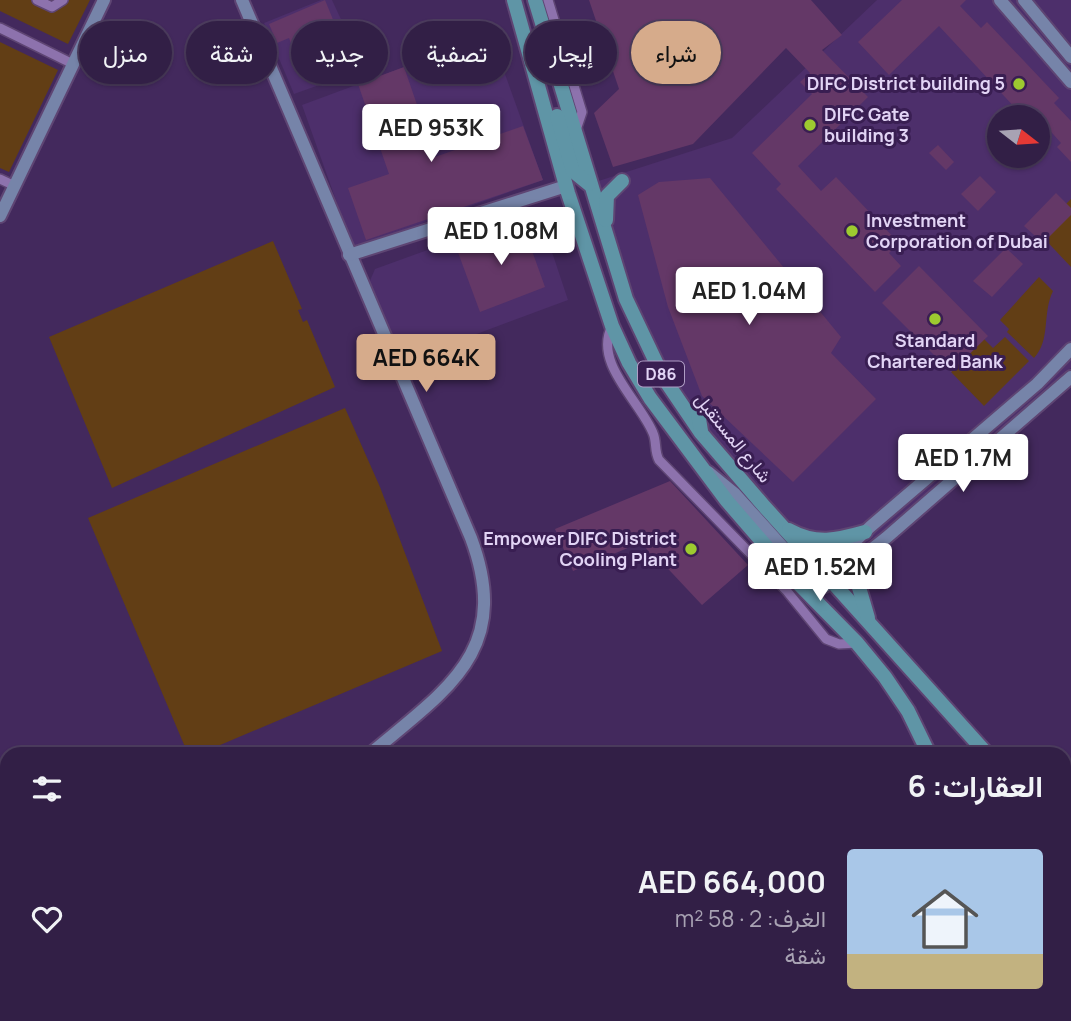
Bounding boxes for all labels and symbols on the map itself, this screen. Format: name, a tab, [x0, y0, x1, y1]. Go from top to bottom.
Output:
place label: DIFC District building 5	[807, 71, 1005, 95]
marker: DIFC District building 5	[1011, 76, 1027, 92]
place label: DIFC Gate building 3	[824, 102, 910, 147]
pin: AED 953K	[359, 104, 503, 164]
north arrow	[987, 105, 1050, 168]
marker: DIFC Gate building 3	[802, 117, 818, 133]
pin: AED 1.08M	[421, 208, 581, 267]
place label: Investment Corporation of Dubai	[866, 208, 1048, 253]
marker: Investment Corporation of Dubai	[844, 223, 860, 239]
pin: AED 1.04M	[669, 268, 829, 327]
marker: Standard Chartered Bank	[927, 311, 943, 327]
place label: Standard Chartered Bank	[867, 328, 1004, 373]
pin: AED 664K	[354, 334, 498, 394]
road number: D86	[638, 362, 684, 386]
street label: شارع المستقبل	[689, 388, 777, 488]
pin: AED 1.7M	[891, 434, 1035, 494]
place label: Empower DIFC District Cooling Plant	[483, 526, 677, 571]
marker: Empower DIFC District Cooling Plant	[683, 541, 699, 557]
pin: AED 1.52M	[740, 544, 900, 603]

